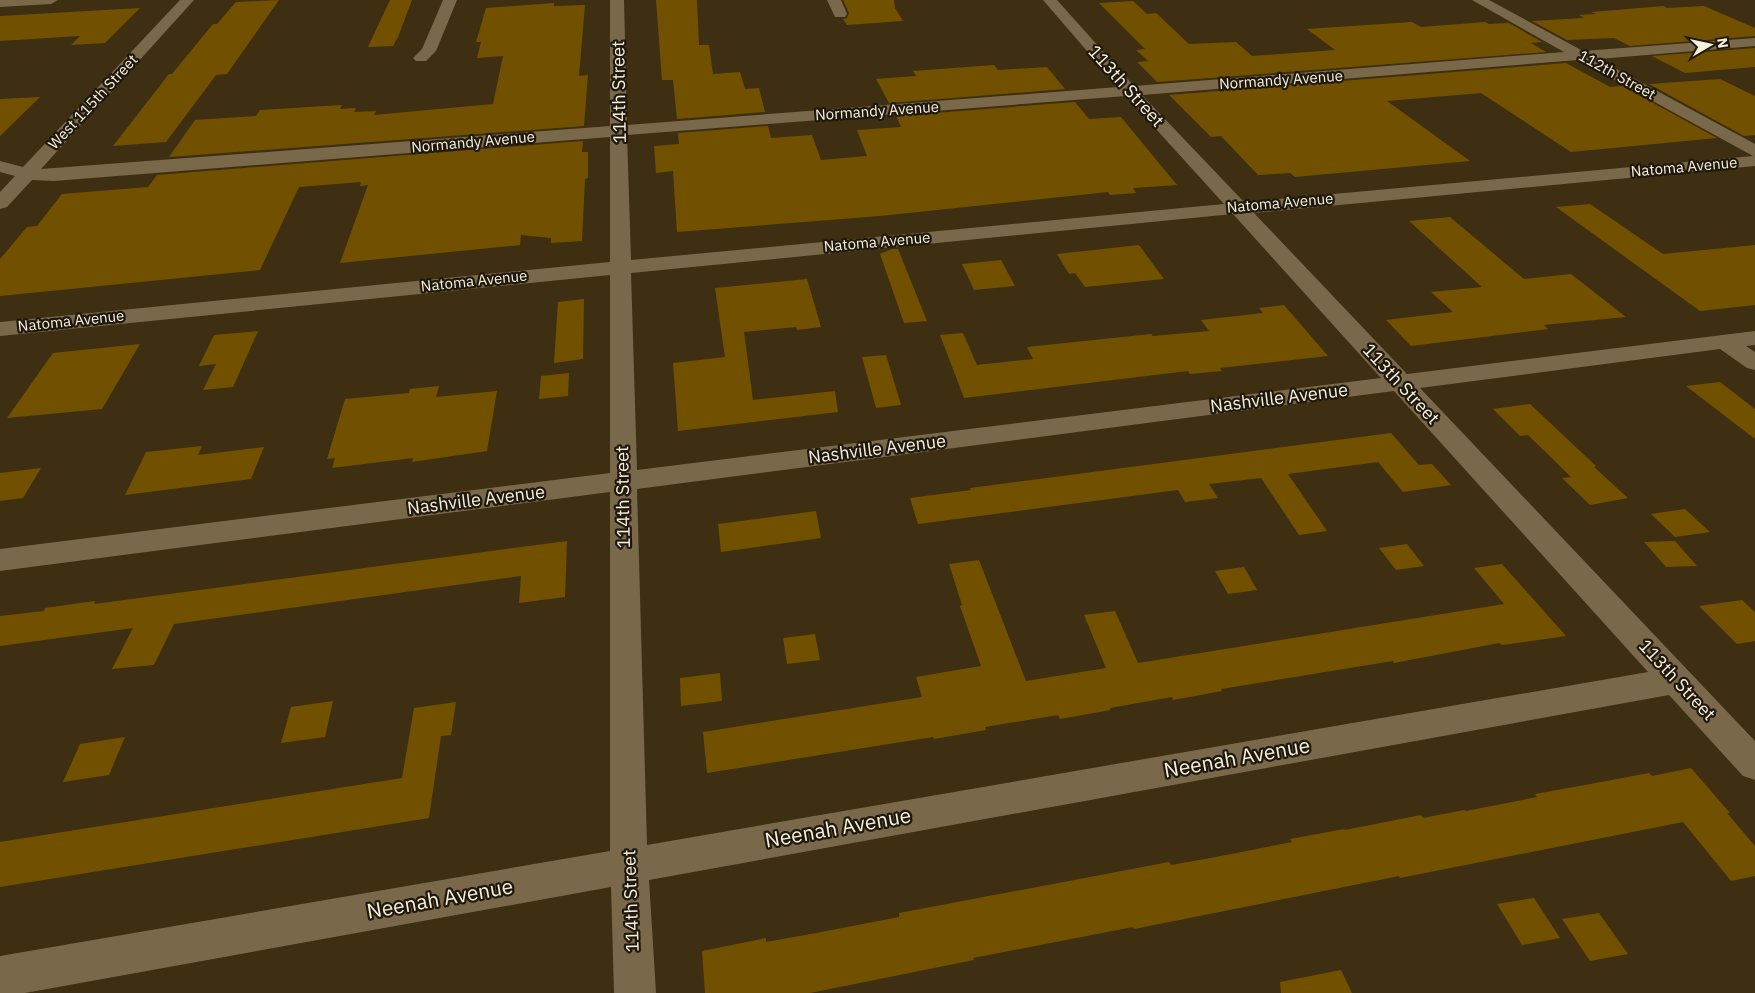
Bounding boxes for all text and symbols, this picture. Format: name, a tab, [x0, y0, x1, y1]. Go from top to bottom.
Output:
north arrow	[1685, 20, 1735, 70]
text: N	[1713, 37, 1733, 49]
street label: 113th Street	[1084, 40, 1169, 131]
street label: 114th Street	[606, 41, 631, 143]
street label: 112th Street	[1575, 46, 1659, 104]
street label: West 115th Street	[44, 50, 141, 153]
street label: Normandy Avenue	[1218, 66, 1343, 93]
street label: Normandy Avenue	[814, 97, 939, 124]
street label: Normandy Avenue	[410, 127, 536, 156]
street label: Natoma Avenue	[1630, 152, 1738, 181]
street label: Natoma Avenue	[1226, 188, 1334, 217]
street label: Natoma Avenue	[823, 227, 931, 256]
street label: Natoma Avenue	[420, 265, 528, 296]
street label: Natoma Avenue	[17, 305, 125, 336]
street label: 113th Street	[1358, 338, 1445, 429]
street label: Nashville Avenue	[1209, 378, 1349, 417]
street label: Nashville Avenue	[807, 429, 947, 468]
street label: 114th Street	[610, 446, 635, 548]
street label: Nashville Avenue	[406, 480, 546, 519]
street label: 113th Street	[1634, 634, 1721, 725]
street label: Neenah Avenue	[1161, 730, 1312, 784]
street label: Neenah Avenue	[762, 800, 913, 854]
street label: 114th Street	[617, 849, 644, 953]
street label: Neenah Avenue	[364, 871, 515, 925]

